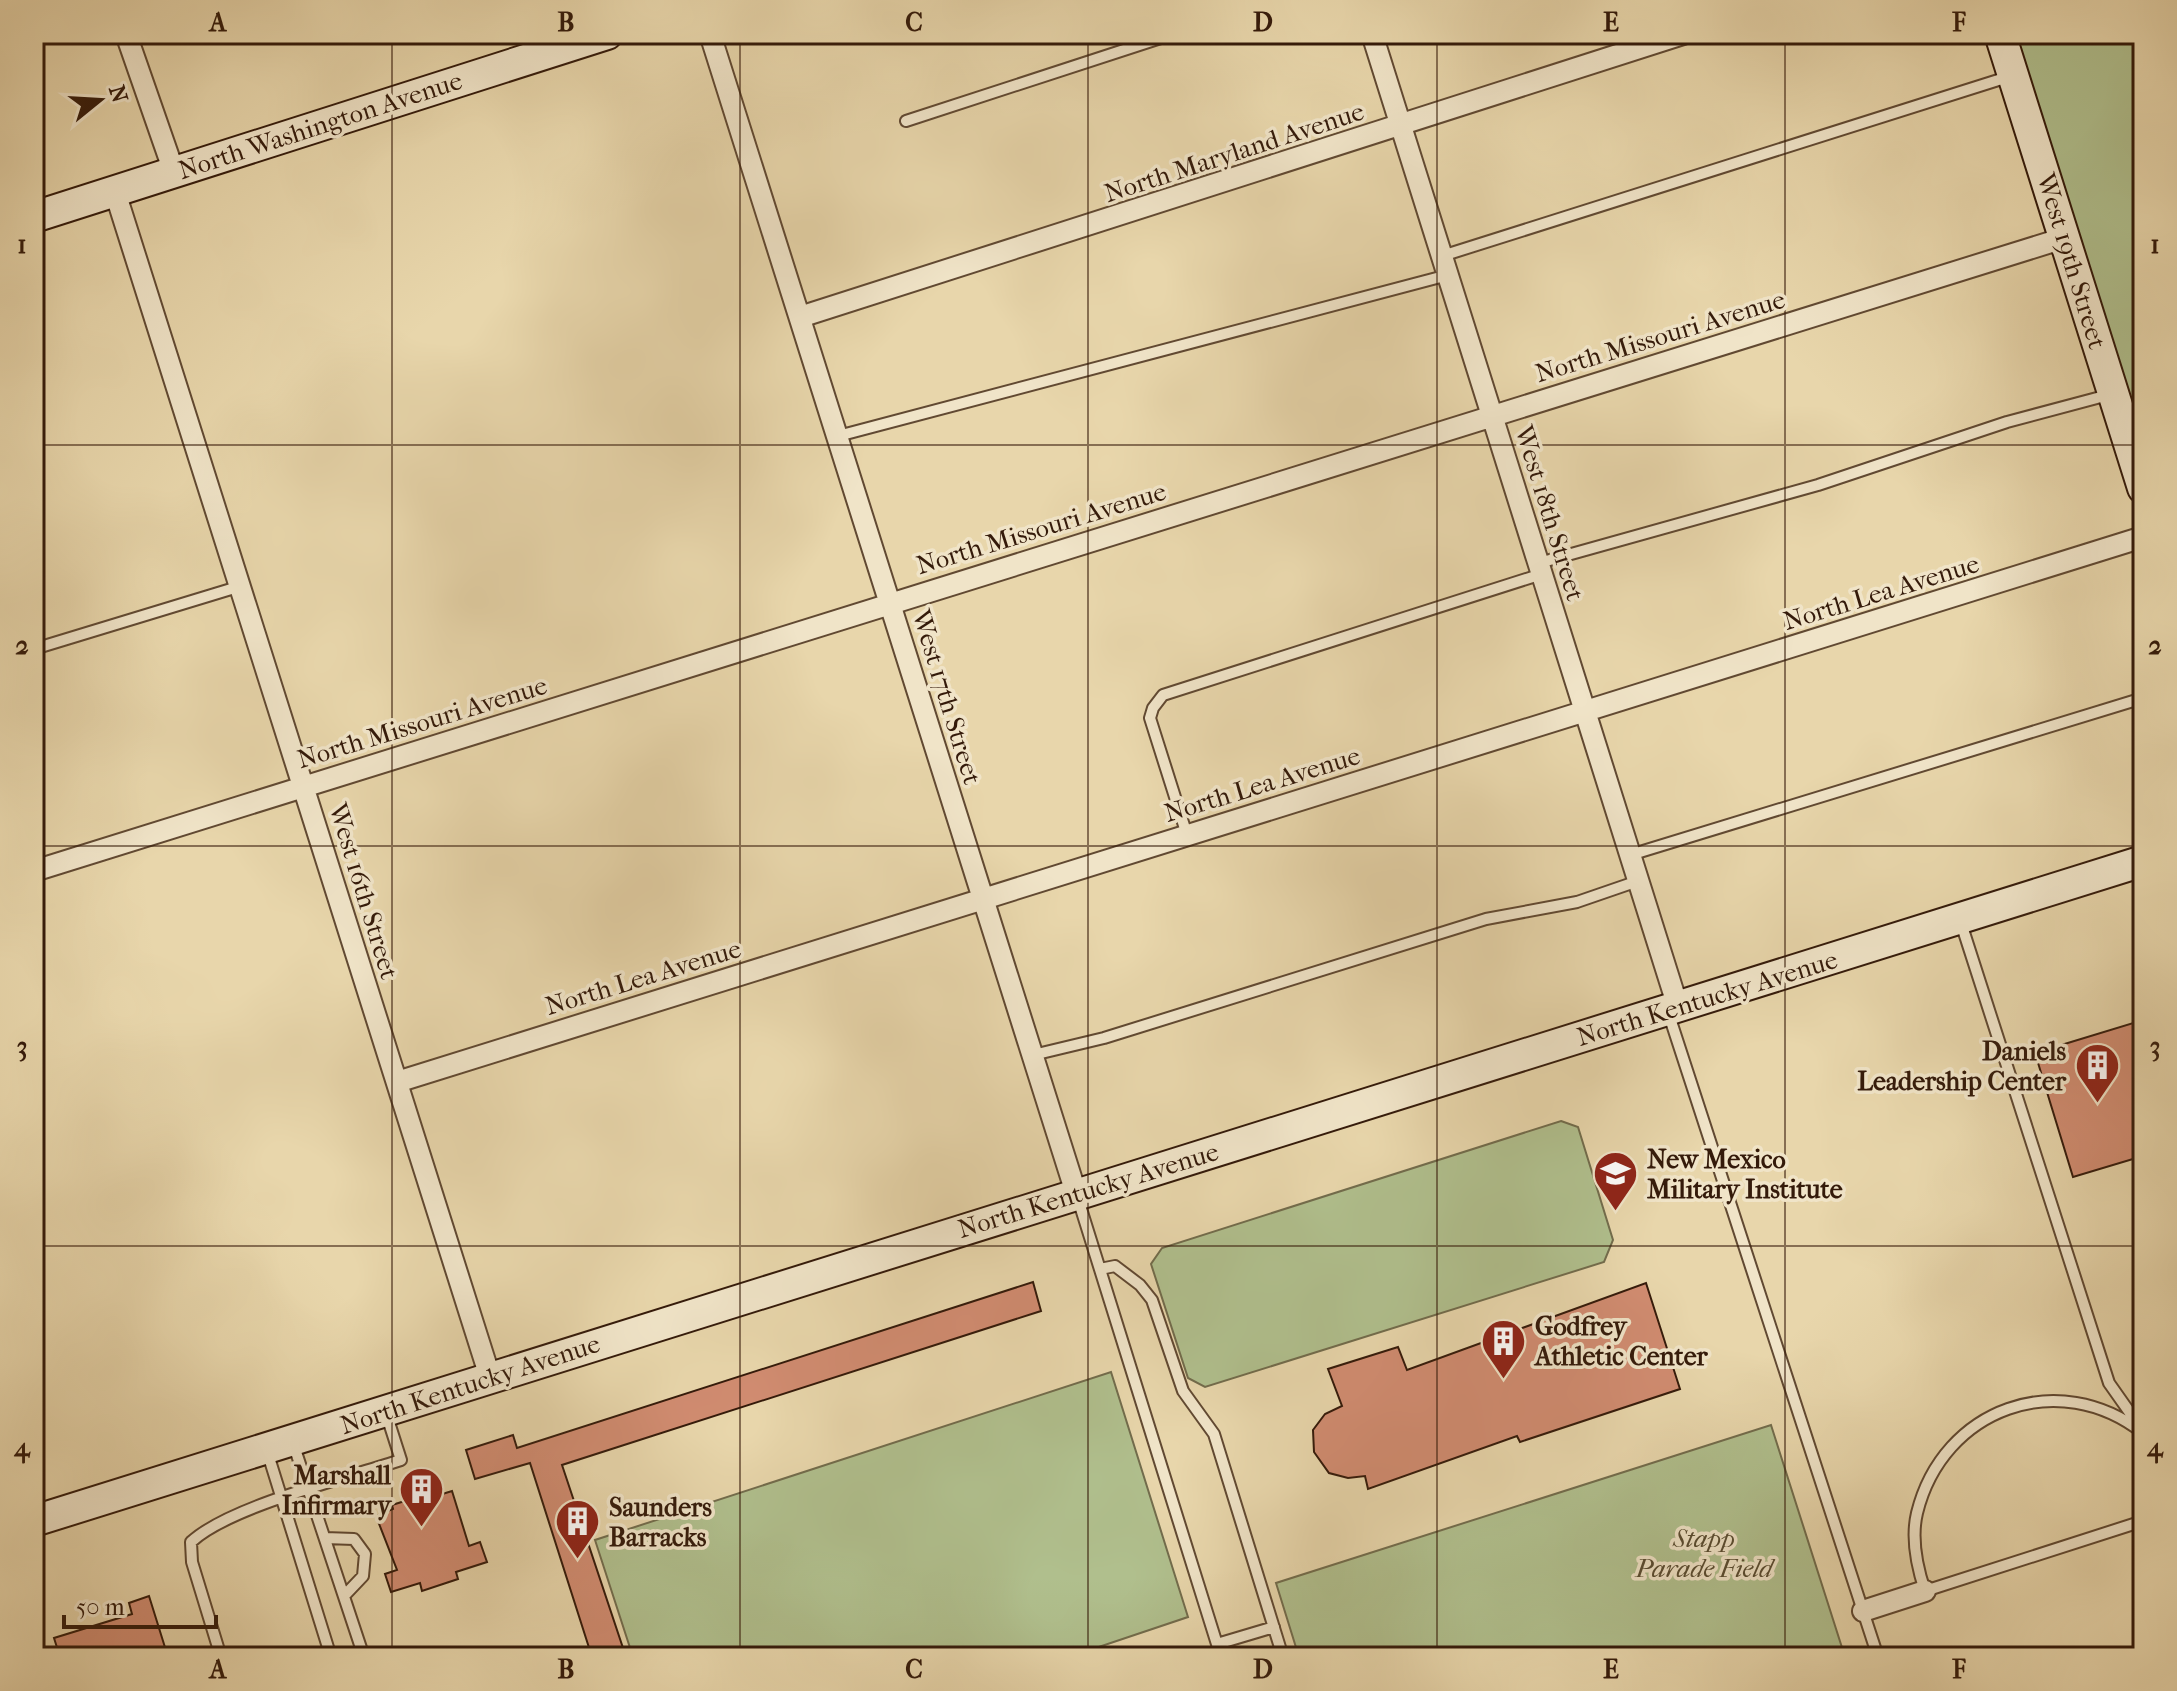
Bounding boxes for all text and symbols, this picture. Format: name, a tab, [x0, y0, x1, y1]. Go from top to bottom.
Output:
text: A	[208, 7, 228, 38]
text: B	[558, 7, 575, 38]
text: C	[905, 7, 923, 38]
text: D	[1253, 7, 1273, 38]
text: E	[1603, 7, 1619, 38]
text: F	[1951, 7, 1966, 38]
north arrow	[60, 60, 140, 140]
street label: North Washington Avenue	[174, 65, 466, 186]
text: N	[103, 82, 133, 106]
street label: North Maryland Avenue	[1100, 96, 1368, 209]
street label: West 19th Street	[2030, 169, 2113, 353]
text: 1	[17, 229, 27, 260]
text: 1	[2150, 229, 2160, 260]
street label: North Missouri Avenue	[1532, 284, 1789, 389]
street label: West 18th Street	[1508, 421, 1591, 605]
street label: North Missouri Avenue	[913, 476, 1170, 581]
street label: North Lea Avenue	[1780, 548, 1983, 637]
street label: West 17th Street	[905, 605, 988, 789]
text: 2	[15, 630, 29, 661]
text: 2	[2148, 630, 2162, 661]
street label: North Missouri Avenue	[294, 670, 551, 775]
street label: North Lea Avenue	[1161, 740, 1364, 829]
street label: West 16th Street	[322, 798, 405, 984]
street label: North Lea Avenue	[542, 933, 745, 1022]
street label: North Kentucky Avenue	[1573, 944, 1841, 1053]
text: 3	[17, 1031, 27, 1062]
text: 3	[2150, 1031, 2160, 1062]
place label: Daniels Leadership Center	[1857, 1036, 2067, 1097]
building icon: Daniels Leadership Center	[2073, 1042, 2121, 1105]
street label: North Kentucky Avenue	[954, 1136, 1222, 1245]
place label: New Mexico Military Institute	[1647, 1144, 1843, 1205]
school or university icon: New Mexico Military Institute	[1592, 1150, 1640, 1213]
place label: Godfrey Athletic Center	[1533, 1311, 1709, 1372]
building icon: Godfrey Athletic Center	[1480, 1317, 1528, 1380]
street label: North Kentucky Avenue	[336, 1328, 604, 1441]
text: 4	[13, 1432, 31, 1464]
text: 4	[2146, 1432, 2164, 1464]
place label: Marshall Infirmary	[282, 1460, 393, 1521]
building icon: Marshall Infirmary	[398, 1466, 446, 1529]
place label: Saunders Barracks	[609, 1492, 712, 1553]
building icon: Saunders Barracks	[554, 1498, 602, 1561]
park label: Stapp Parade Field	[1634, 1523, 1776, 1584]
scale bar	[64, 1579, 216, 1629]
text: 50 m	[76, 1593, 125, 1621]
text: A	[208, 1654, 228, 1685]
text: B	[558, 1654, 575, 1685]
text: C	[905, 1654, 923, 1685]
text: D	[1253, 1654, 1273, 1685]
text: E	[1603, 1654, 1619, 1685]
text: F	[1951, 1654, 1966, 1685]

